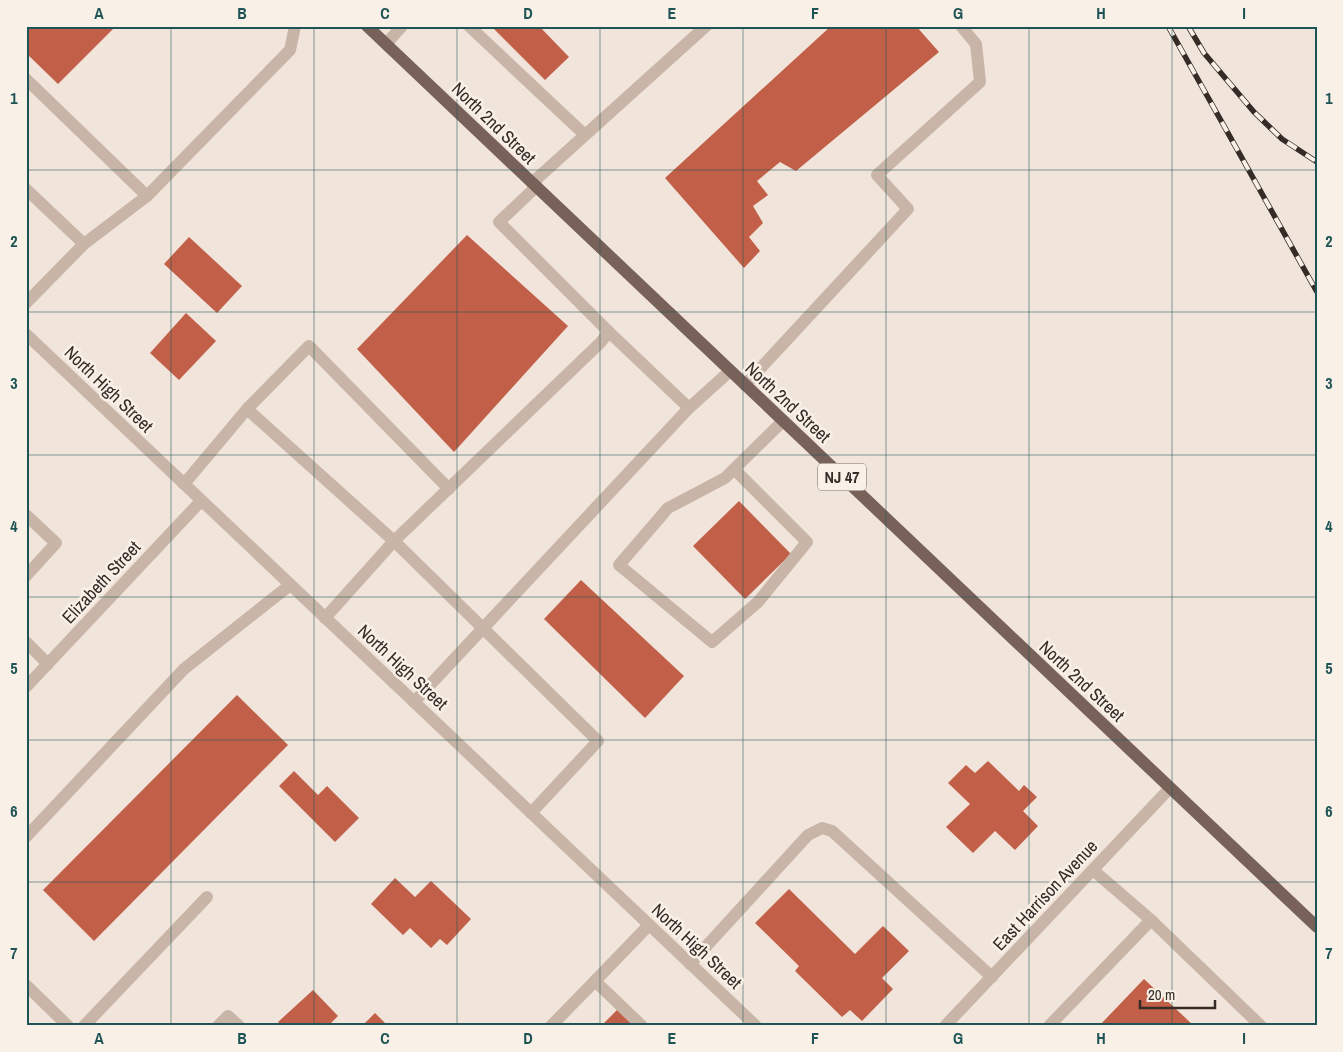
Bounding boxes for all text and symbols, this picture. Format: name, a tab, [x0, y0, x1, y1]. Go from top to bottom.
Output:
text: A	[94, 2, 104, 24]
text: B	[237, 2, 247, 24]
text: C	[380, 2, 390, 24]
text: D	[523, 2, 533, 24]
text: E	[668, 2, 677, 24]
text: F	[811, 2, 819, 24]
text: G	[953, 2, 963, 24]
text: H	[1096, 2, 1106, 24]
text: I	[1242, 2, 1246, 24]
street label: North 2nd Street	[446, 76, 542, 170]
text: 1	[10, 87, 18, 109]
text: 1	[1325, 87, 1333, 109]
text: 2	[10, 230, 18, 252]
text: 2	[1325, 230, 1333, 252]
street label: North High Street	[59, 340, 159, 438]
street label: North 2nd Street	[740, 356, 836, 448]
text: 3	[10, 372, 18, 394]
text: 3	[1325, 372, 1333, 394]
road number: NJ 47	[818, 464, 866, 491]
text: 4	[10, 515, 18, 537]
text: 4	[1325, 515, 1333, 537]
street label: Elizabeth Street	[56, 535, 146, 629]
street label: North High Street	[352, 619, 454, 715]
street label: North 2nd Street	[1034, 635, 1130, 727]
text: 5	[10, 657, 18, 679]
text: 5	[1325, 657, 1333, 679]
text: 6	[10, 800, 18, 822]
text: 6	[1325, 800, 1333, 822]
street label: East Harrison Avenue	[987, 834, 1103, 956]
street label: North High Street	[646, 898, 748, 994]
text: 7	[10, 942, 18, 964]
text: 7	[1325, 942, 1333, 964]
scale bar	[1140, 977, 1216, 1009]
text: 20 m	[1148, 984, 1175, 1005]
text: A	[94, 1027, 104, 1049]
text: B	[237, 1027, 247, 1049]
text: C	[380, 1027, 390, 1049]
text: D	[523, 1027, 533, 1049]
text: E	[668, 1027, 677, 1049]
text: F	[811, 1027, 819, 1049]
text: G	[953, 1027, 963, 1049]
text: H	[1096, 1027, 1106, 1049]
text: I	[1242, 1027, 1246, 1049]

